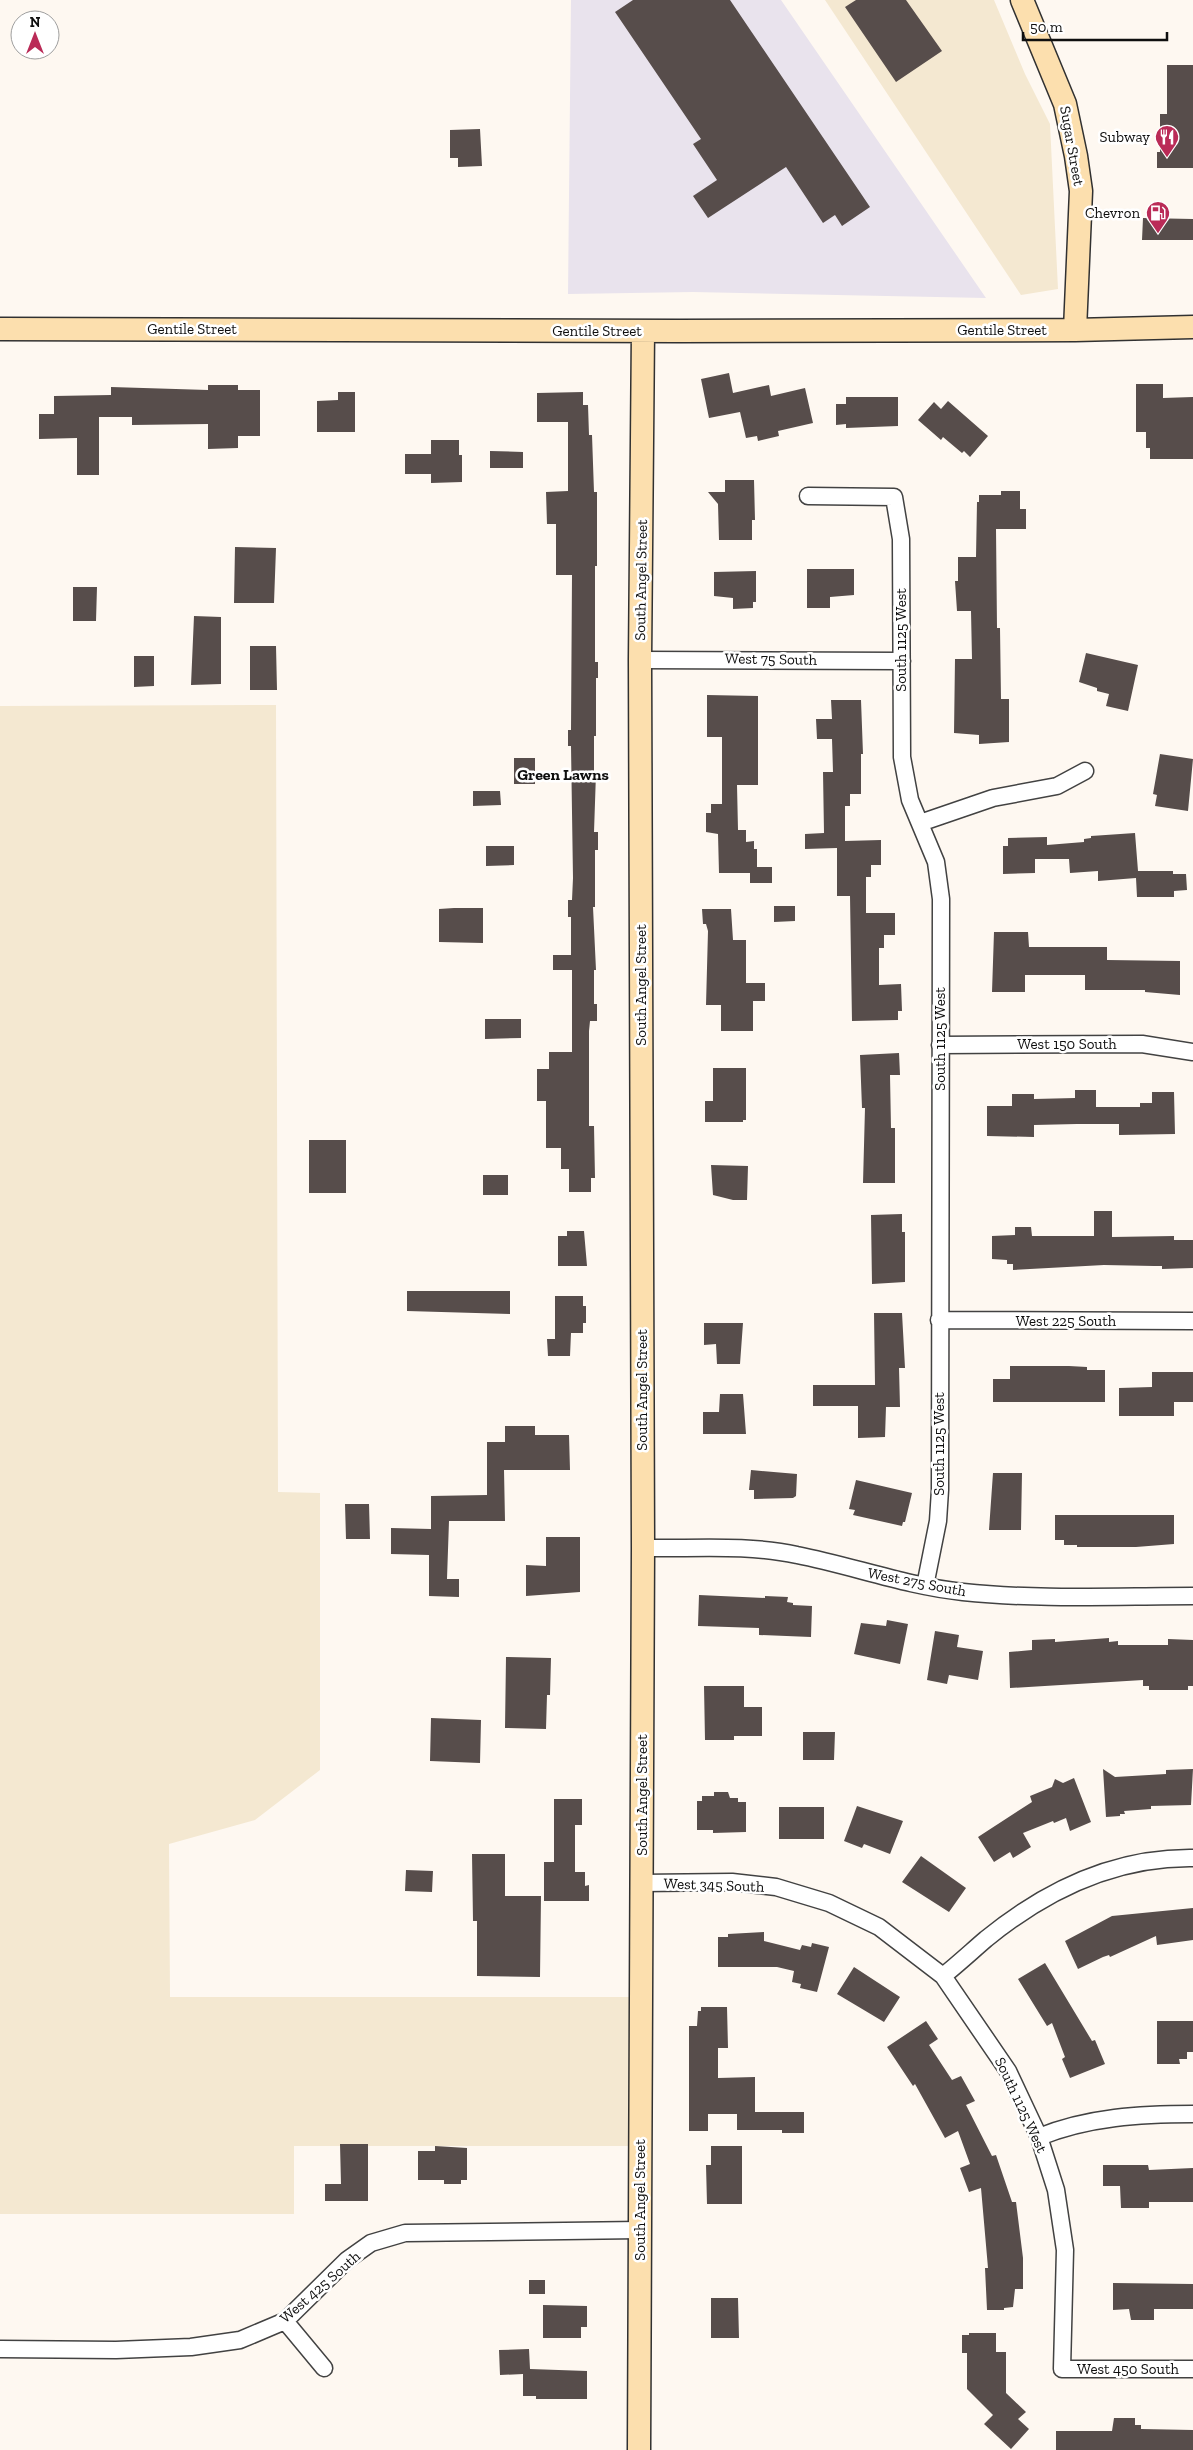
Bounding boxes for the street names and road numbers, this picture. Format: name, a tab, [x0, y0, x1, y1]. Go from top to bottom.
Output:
street label: Sugar Street	[1056, 105, 1088, 188]
street label: Gentile Street	[147, 320, 237, 338]
street label: Gentile Street	[957, 321, 1047, 339]
street label: Gentile Street	[552, 322, 642, 340]
street label: South Angel Street	[631, 519, 651, 641]
street label: South 1125 West	[892, 588, 910, 692]
street label: West 75 South	[725, 649, 818, 669]
street label: South Angel Street	[632, 924, 650, 1046]
street label: South 1125 West	[931, 987, 949, 1091]
street label: West 150 South	[1017, 1035, 1117, 1053]
street label: West 225 South	[1016, 1312, 1117, 1330]
street label: South Angel Street	[633, 1329, 651, 1451]
street label: South 1125 West	[930, 1392, 948, 1496]
street label: West 275 South	[866, 1564, 968, 1600]
street label: South Angel Street	[633, 1734, 651, 1856]
street label: West 345 South	[663, 1874, 765, 1896]
street label: South 1125 West	[991, 2054, 1051, 2156]
street label: South Angel Street	[631, 2139, 649, 2261]
street label: West 425 South	[276, 2247, 364, 2327]
street label: West 450 South	[1077, 2360, 1179, 2378]

